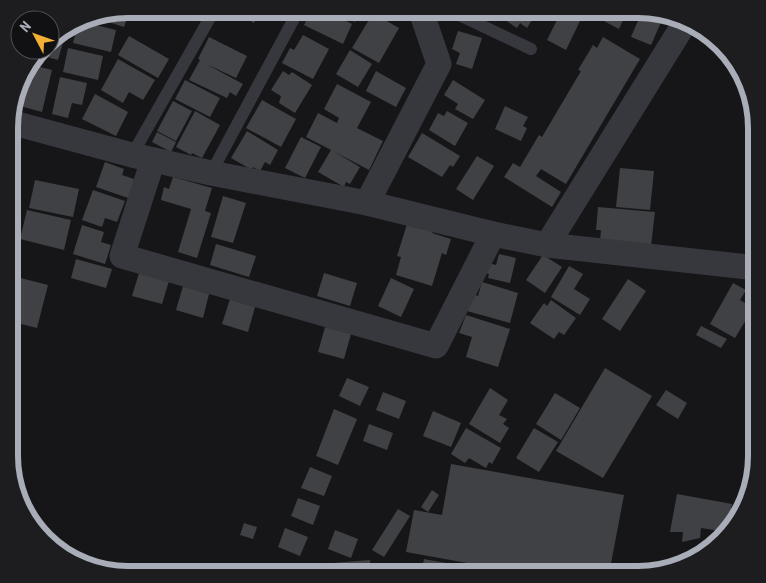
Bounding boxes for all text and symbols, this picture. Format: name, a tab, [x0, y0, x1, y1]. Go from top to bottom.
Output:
north arrow	[10, 10, 60, 60]
text: N	[16, 18, 34, 35]

